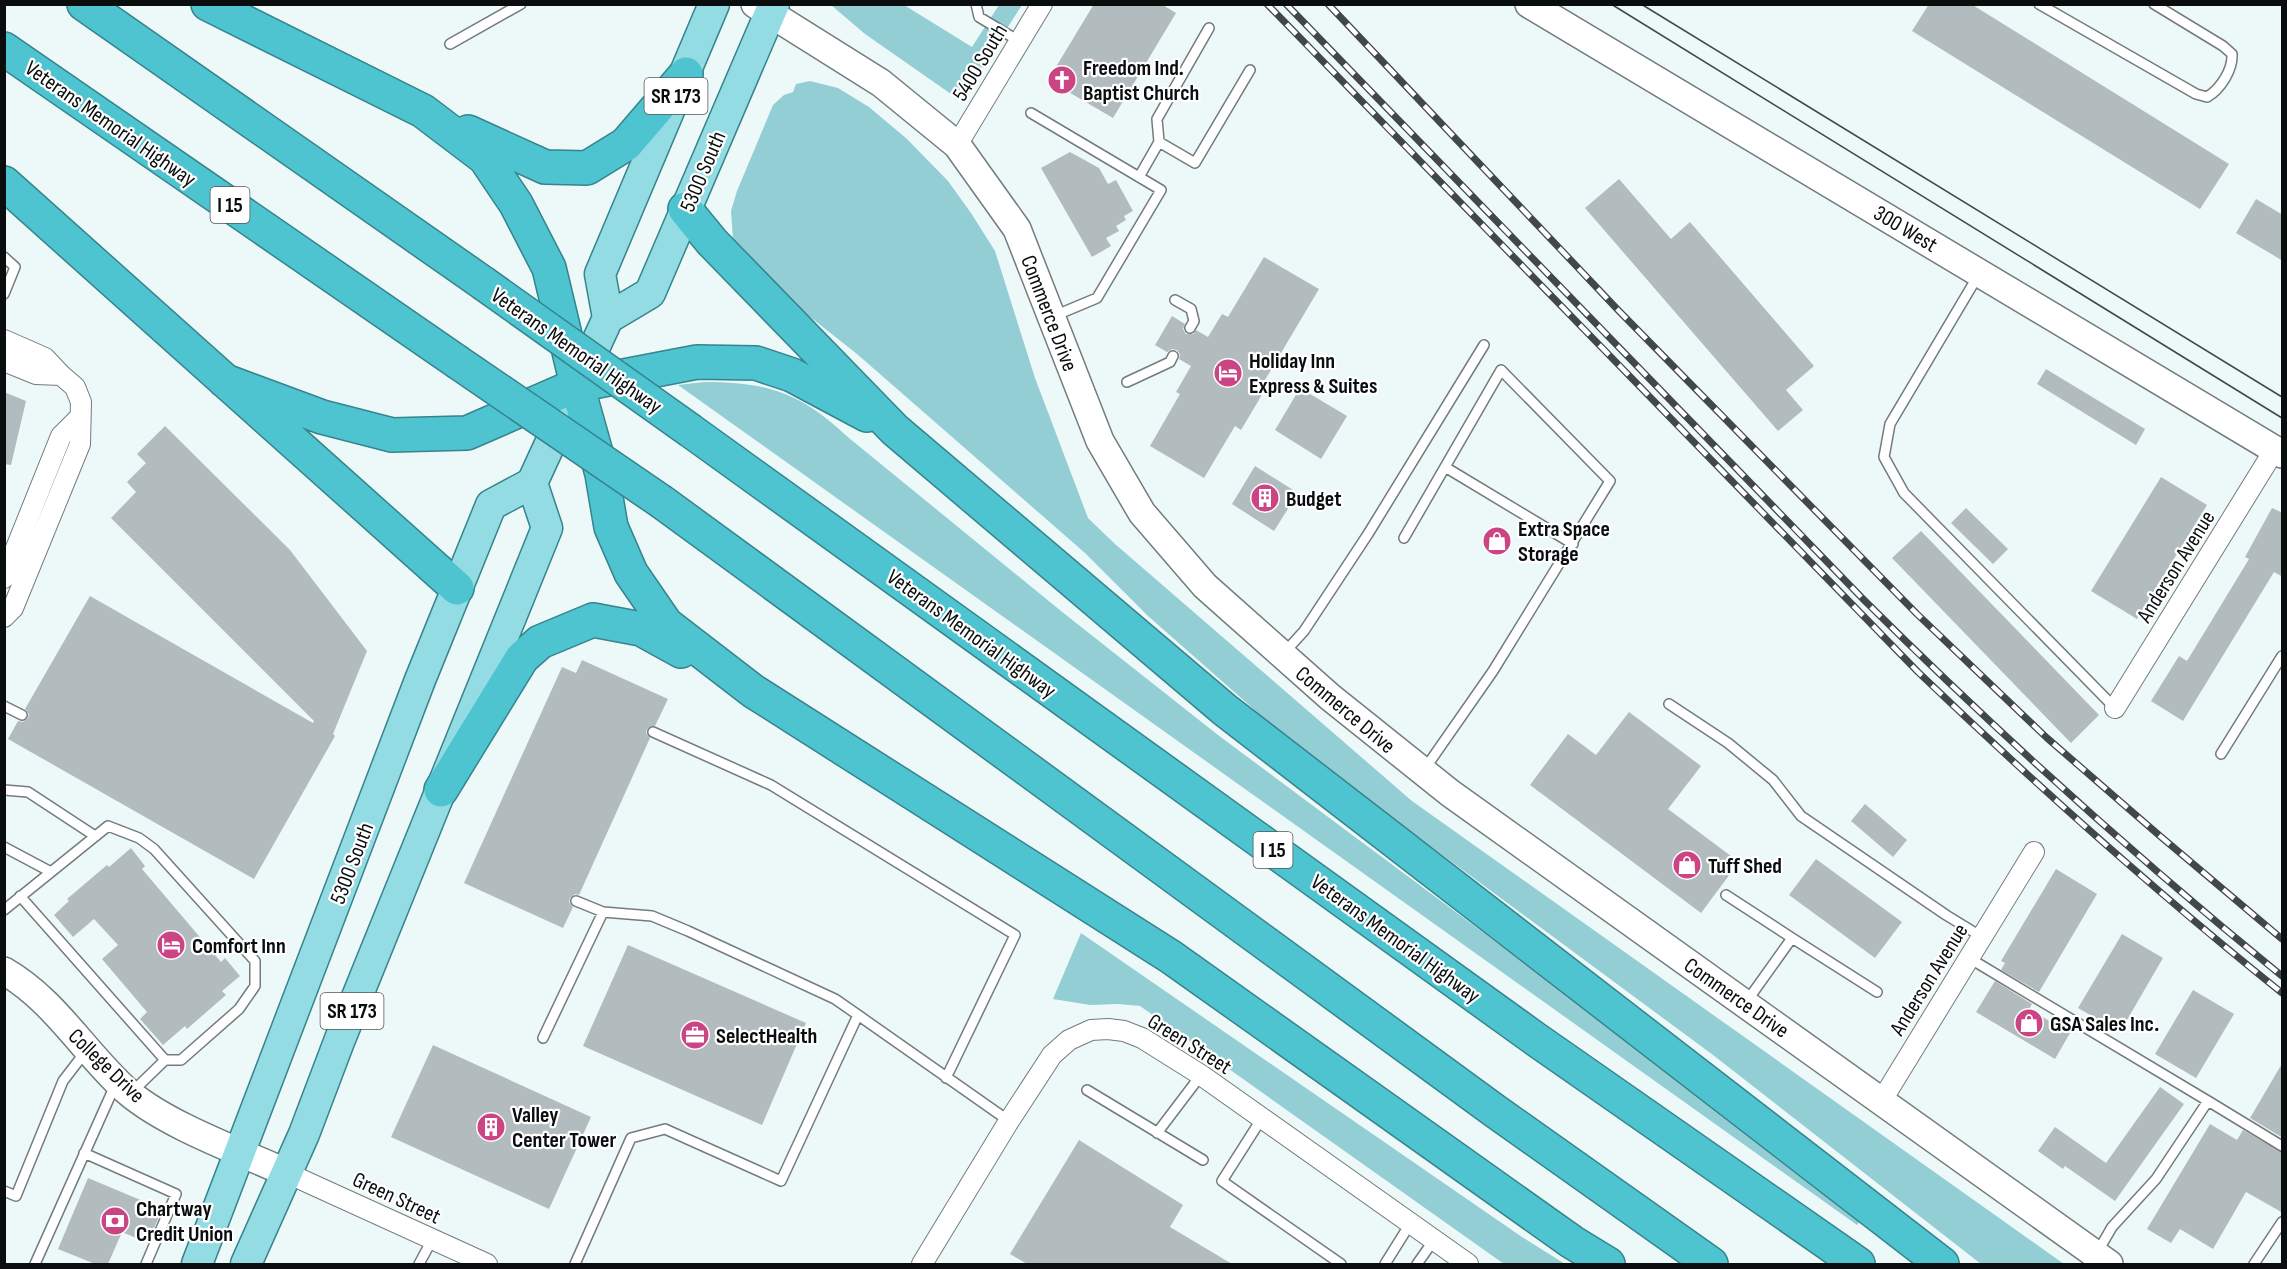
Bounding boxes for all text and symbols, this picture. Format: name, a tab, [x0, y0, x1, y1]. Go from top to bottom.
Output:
street label: 5400 South	[947, 19, 1014, 106]
street label: Veterans Memorial Highway	[19, 55, 201, 194]
place label: Freedom Ind. Baptist Church	[1083, 55, 1199, 107]
church icon: Freedom Ind. Baptist Church	[1046, 64, 1078, 96]
road number: SR 173	[644, 78, 708, 114]
street label: 5300 South	[674, 127, 732, 216]
road number: I 15	[210, 187, 250, 223]
street label: 300 West	[1868, 200, 1942, 259]
street label: Commerce Drive	[1014, 252, 1083, 375]
street label: Veterans Memorial Highway	[485, 282, 667, 421]
place label: Holiday Inn Express & Suites	[1249, 348, 1377, 400]
hotel icon: Holiday Inn Express & Suites	[1212, 357, 1244, 389]
building icon: Budget	[1249, 482, 1281, 514]
place label: Budget	[1286, 486, 1341, 513]
street label: Anderson Avenue	[2131, 506, 2221, 629]
place label: Extra Space Storage	[1518, 516, 1610, 568]
shop icon: Extra Space Storage	[1481, 525, 1513, 557]
street label: Veterans Memorial Highway	[881, 564, 1061, 705]
street label: Commerce Drive	[1290, 661, 1400, 760]
street label: 5300 South	[325, 819, 380, 908]
road number: I 15	[1254, 832, 1292, 868]
shop icon: Tuff Shed	[1671, 849, 1703, 881]
place label: Tuff Shed	[1708, 853, 1782, 880]
street label: Veterans Memorial Highway	[1305, 869, 1485, 1010]
street label: Anderson Avenue	[1884, 919, 1974, 1042]
hotel icon: Comfort Inn	[155, 929, 187, 961]
place label: Comfort Inn	[192, 933, 286, 960]
street label: Commerce Drive	[1678, 952, 1794, 1044]
road number: SR 173	[320, 993, 384, 1029]
shop icon: GSA Sales Inc.	[2013, 1007, 2045, 1039]
street label: Green Street	[1142, 1008, 1236, 1081]
place label: GSA Sales Inc.	[2050, 1011, 2159, 1038]
office icon: SelectHealth	[679, 1019, 711, 1051]
street label: College Drive	[62, 1023, 150, 1109]
place label: SelectHealth	[716, 1023, 817, 1050]
place label: Valley Center Tower	[512, 1102, 617, 1154]
building icon: Valley Center Tower	[475, 1111, 507, 1143]
street label: Green Street	[348, 1166, 445, 1231]
place label: Chartway Credit Union	[136, 1196, 233, 1248]
bank icon: Chartway Credit Union	[99, 1205, 131, 1237]

